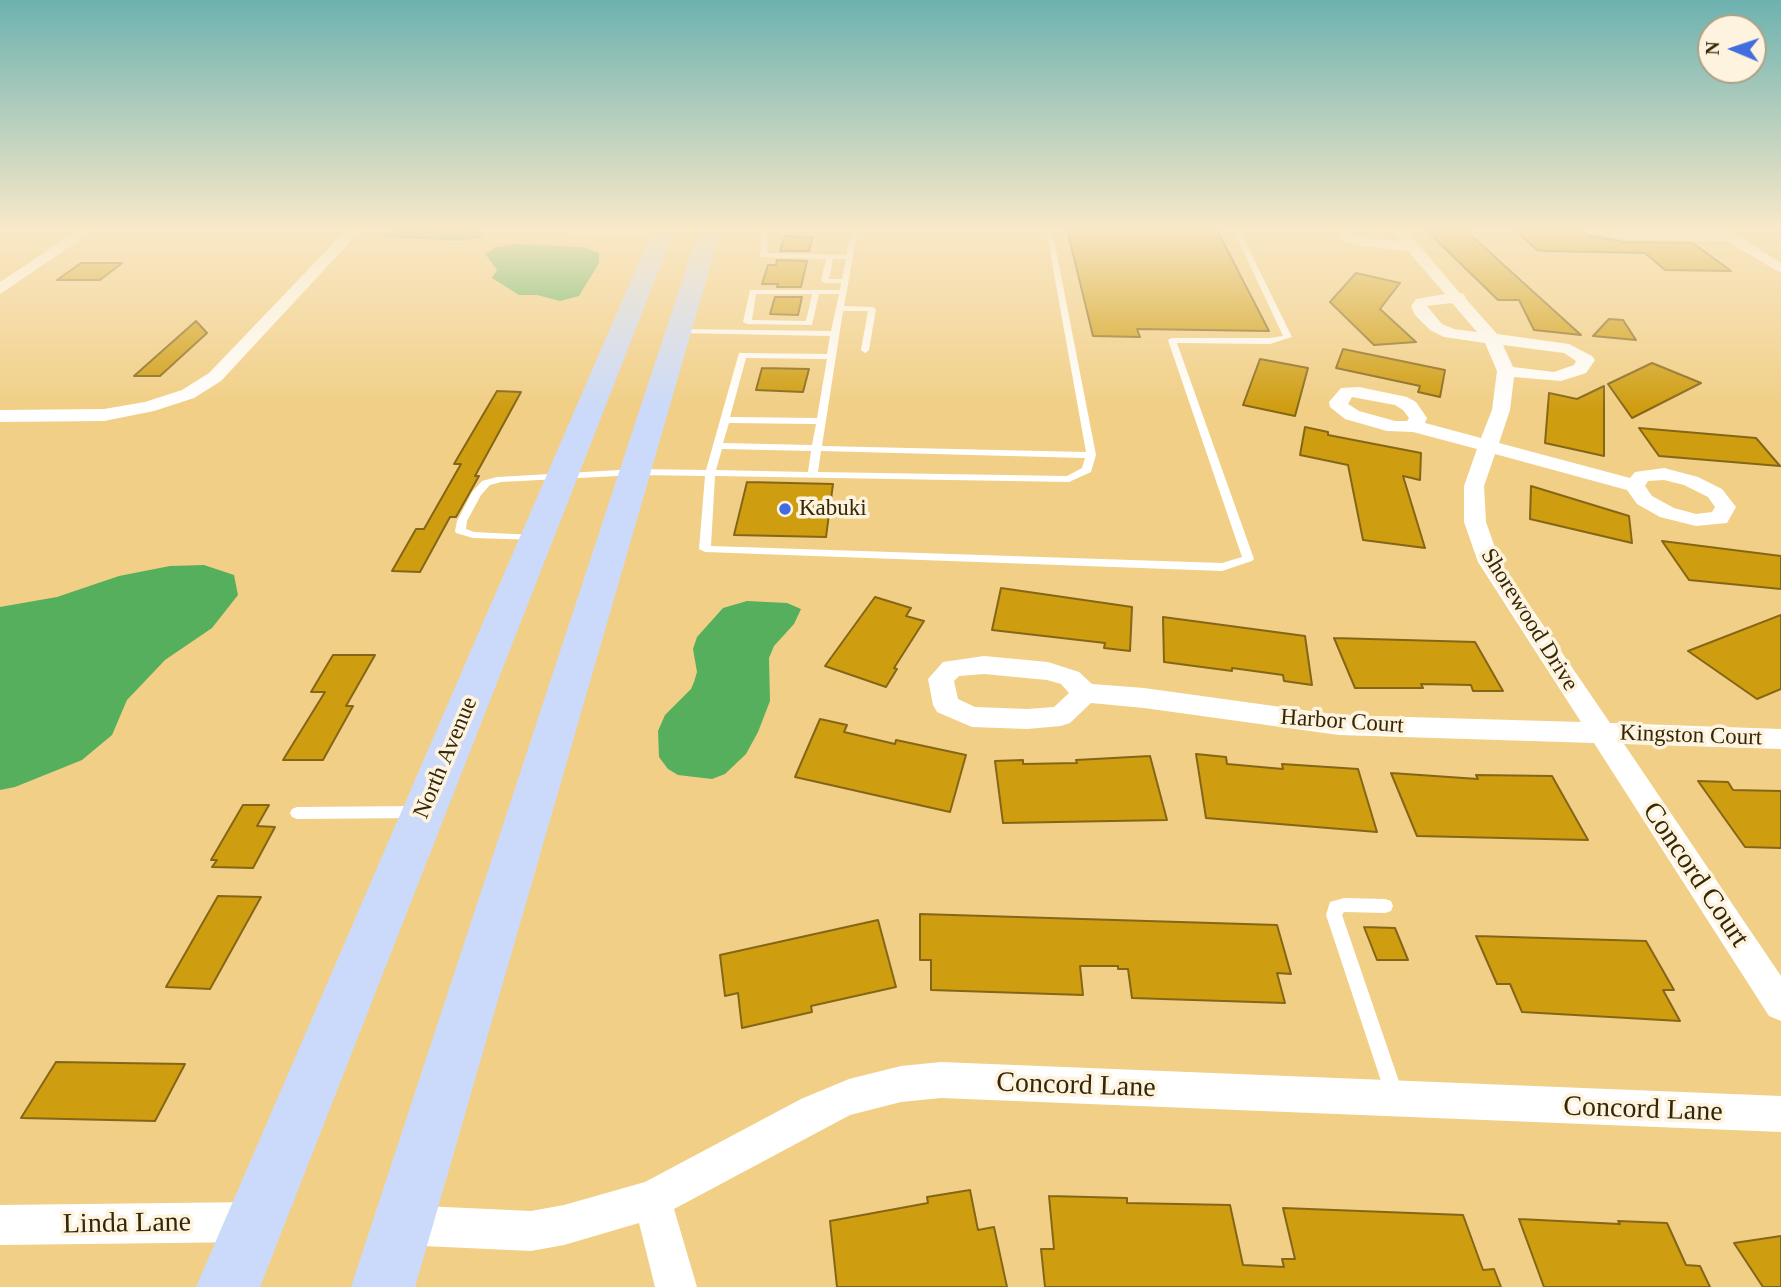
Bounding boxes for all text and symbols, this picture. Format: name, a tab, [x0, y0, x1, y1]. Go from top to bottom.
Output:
north arrow	[1697, 14, 1767, 84]
text: N	[1702, 41, 1723, 56]
place label: Kabuki	[799, 495, 867, 523]
marker: Kabuki	[777, 501, 793, 517]
street label: Shorewood Drive	[1474, 544, 1584, 696]
street label: North Avenue	[408, 693, 484, 823]
street label: Harbor Court	[1280, 704, 1404, 740]
street label: Kingston Court	[1619, 720, 1763, 752]
street label: Concord Court	[1634, 796, 1756, 954]
street label: Concord Lane	[996, 1066, 1156, 1106]
street label: Concord Lane	[1563, 1090, 1723, 1130]
street label: Linda Lane	[63, 1206, 191, 1242]

